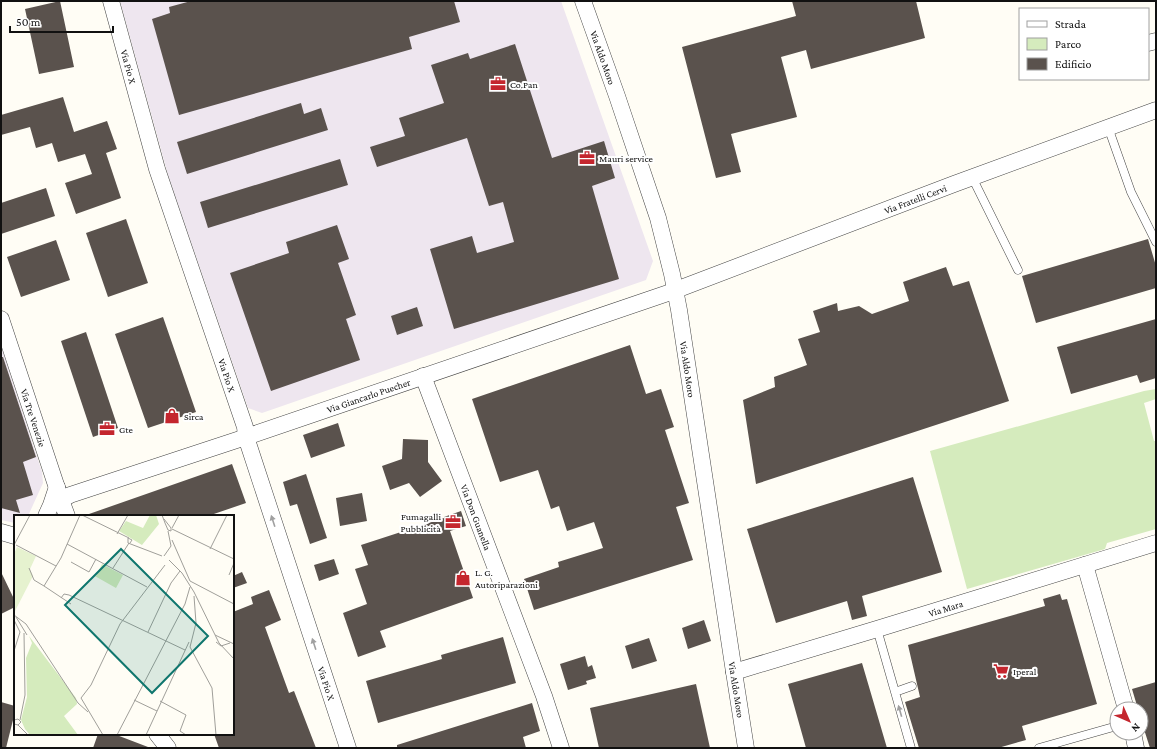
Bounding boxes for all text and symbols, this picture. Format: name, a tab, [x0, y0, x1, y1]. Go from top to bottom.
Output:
scale bar	[10, 8, 113, 34]
legend	[1019, 8, 1149, 80]
text: 50 m	[16, 15, 41, 29]
text: Strada	[1055, 17, 1086, 31]
street label: Via Aldo Moro	[588, 29, 618, 86]
text: Parco	[1055, 37, 1081, 51]
street label: Via Pio X	[119, 48, 139, 85]
text: Edificio	[1055, 57, 1092, 71]
office icon: Co.Pan	[489, 75, 507, 93]
place label: Co.Pan	[510, 79, 538, 90]
office icon: Mauri service	[578, 149, 596, 167]
place label: Mauri service	[599, 153, 654, 164]
street label: Via Fratelli Cervi	[882, 182, 948, 216]
street label: Via Aldo Moro	[678, 340, 698, 398]
street label: Via Pio X	[216, 357, 238, 394]
street label: Via Giancarlo Puecher	[325, 376, 412, 415]
street label: Via Tre Venezie	[19, 387, 49, 449]
shop icon: Sirca	[163, 407, 181, 425]
place label: Sirca	[184, 411, 204, 422]
office icon: Gte	[98, 420, 116, 438]
place label: Gte	[119, 424, 134, 435]
street label: Via Don Guanella	[459, 483, 494, 552]
place label: Fumagalli Pubblicità	[401, 511, 441, 534]
office icon: Fumagalli Pubblicità	[444, 513, 462, 531]
inset map	[14, 515, 234, 735]
one-way arrow	[270, 515, 276, 527]
place label: L. G. Autoriparazioni	[475, 567, 538, 590]
shop icon: L. G. Autoriparazioni	[454, 569, 472, 587]
street label: Via Mara	[927, 597, 964, 618]
one-way arrow	[311, 638, 317, 650]
street label: Via Aldo Moro	[727, 661, 747, 719]
supermarket icon: Iperal	[992, 662, 1010, 680]
street label: Via Pio X	[316, 665, 338, 702]
place label: Iperal	[1013, 666, 1037, 677]
north arrow	[1109, 701, 1149, 741]
one-way arrow	[897, 704, 903, 716]
text: N	[1129, 721, 1143, 735]

